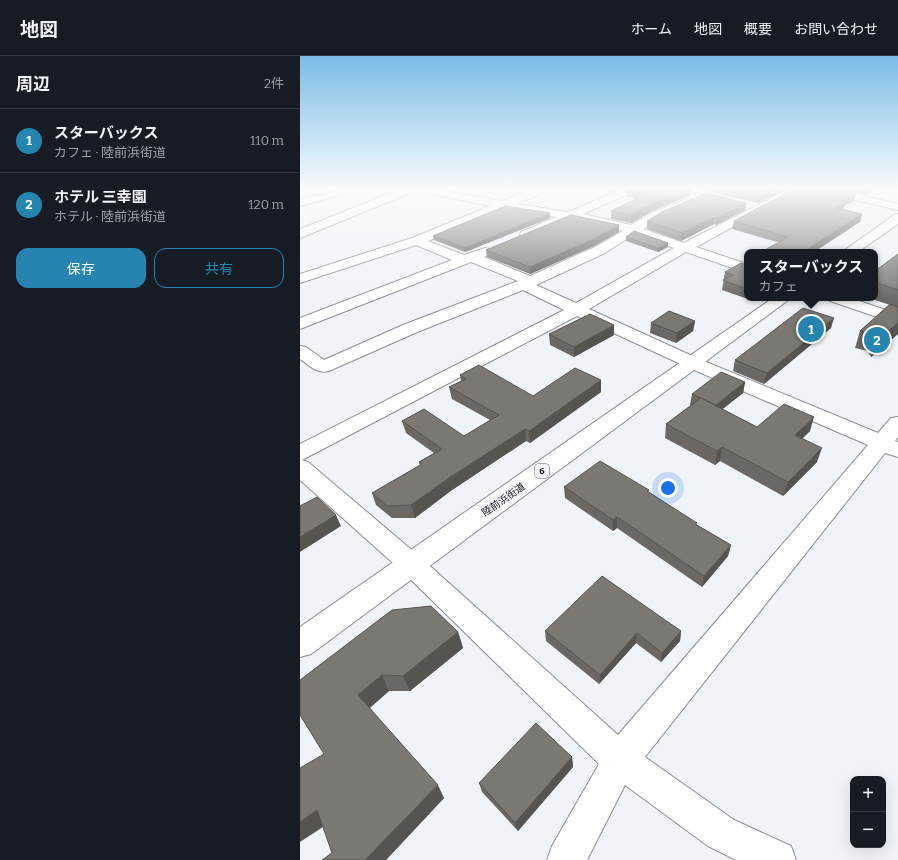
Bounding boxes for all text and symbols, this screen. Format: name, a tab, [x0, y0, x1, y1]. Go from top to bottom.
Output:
text: 地図	[20, 18, 58, 41]
text: ホーム	[630, 21, 672, 38]
text: 地図	[694, 21, 722, 38]
text: 概要	[744, 21, 772, 38]
text: お問い合わせ	[794, 21, 878, 38]
text: 周辺	[16, 74, 50, 95]
text: 2件	[264, 76, 284, 91]
text: スターバックス	[54, 124, 158, 142]
text: 1	[26, 133, 32, 148]
text: 110 m	[250, 133, 284, 148]
text: カフェ · 陸前浜街道	[54, 145, 166, 160]
text: ホテル 三幸園	[54, 188, 147, 206]
text: 2	[25, 197, 33, 212]
text: 120 m	[248, 197, 284, 212]
text: ホテル · 陸前浜街道	[54, 209, 166, 224]
button: 保存	[16, 248, 146, 288]
button: 共有	[154, 248, 284, 288]
popup	[744, 249, 878, 301]
text: スターバックス	[759, 258, 863, 276]
text: カフェ	[759, 279, 798, 294]
pin: 1	[798, 314, 824, 344]
pin: 2	[864, 325, 890, 355]
road number: 6	[535, 464, 549, 478]
your location	[658, 478, 678, 498]
street label: 陸前浜街道	[480, 481, 527, 519]
map controls	[850, 776, 886, 848]
button: +	[850, 776, 886, 812]
button: −	[850, 812, 886, 848]

